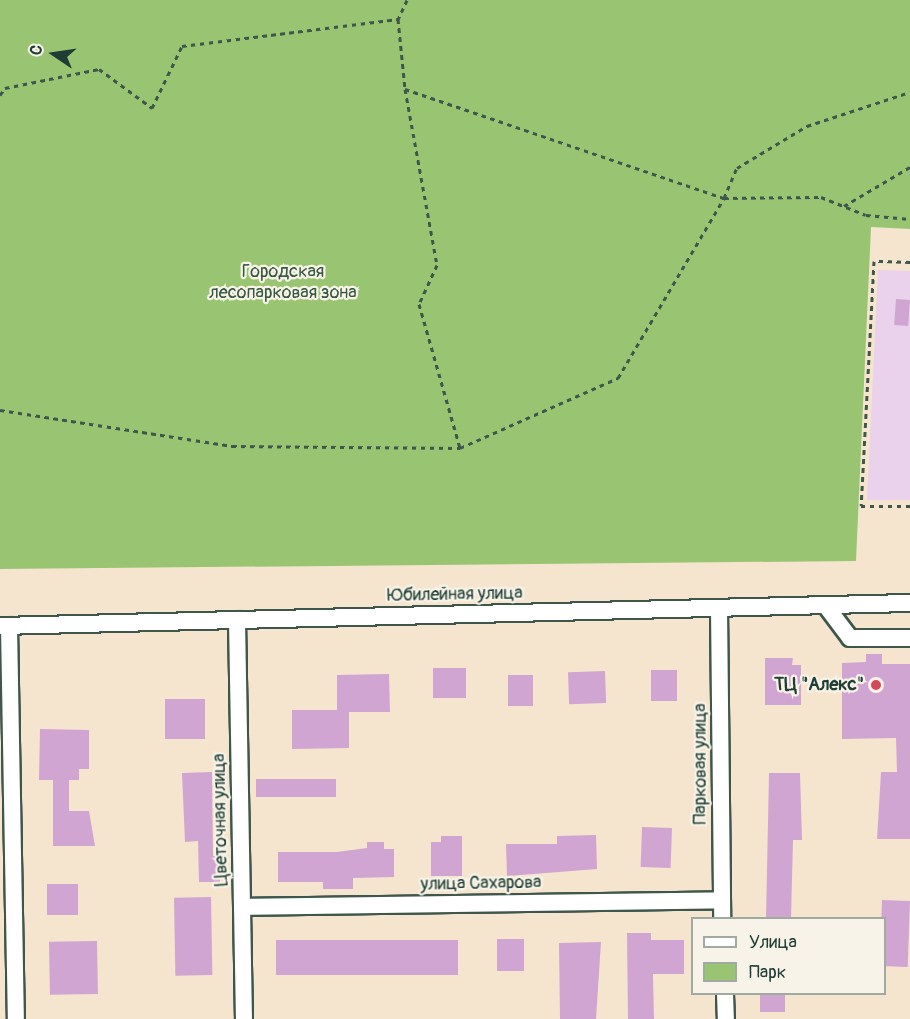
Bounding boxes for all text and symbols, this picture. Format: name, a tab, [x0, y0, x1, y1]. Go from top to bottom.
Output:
north arrow	[24, 24, 84, 84]
text: С	[26, 43, 47, 57]
park label: Городская лесопарковая зона	[209, 262, 357, 304]
street label: Юбилейная улица	[387, 583, 523, 607]
place label: ТЦ "Алекс"	[774, 674, 864, 696]
marker: ТЦ "Алекс"	[869, 678, 883, 692]
street label: Парковая улица	[690, 703, 712, 825]
street label: Цветочная улица	[209, 753, 233, 887]
street label: улица Сахарова	[420, 872, 542, 896]
legend	[691, 917, 886, 995]
text: Улица	[749, 931, 797, 954]
text: Парк	[749, 961, 786, 984]

